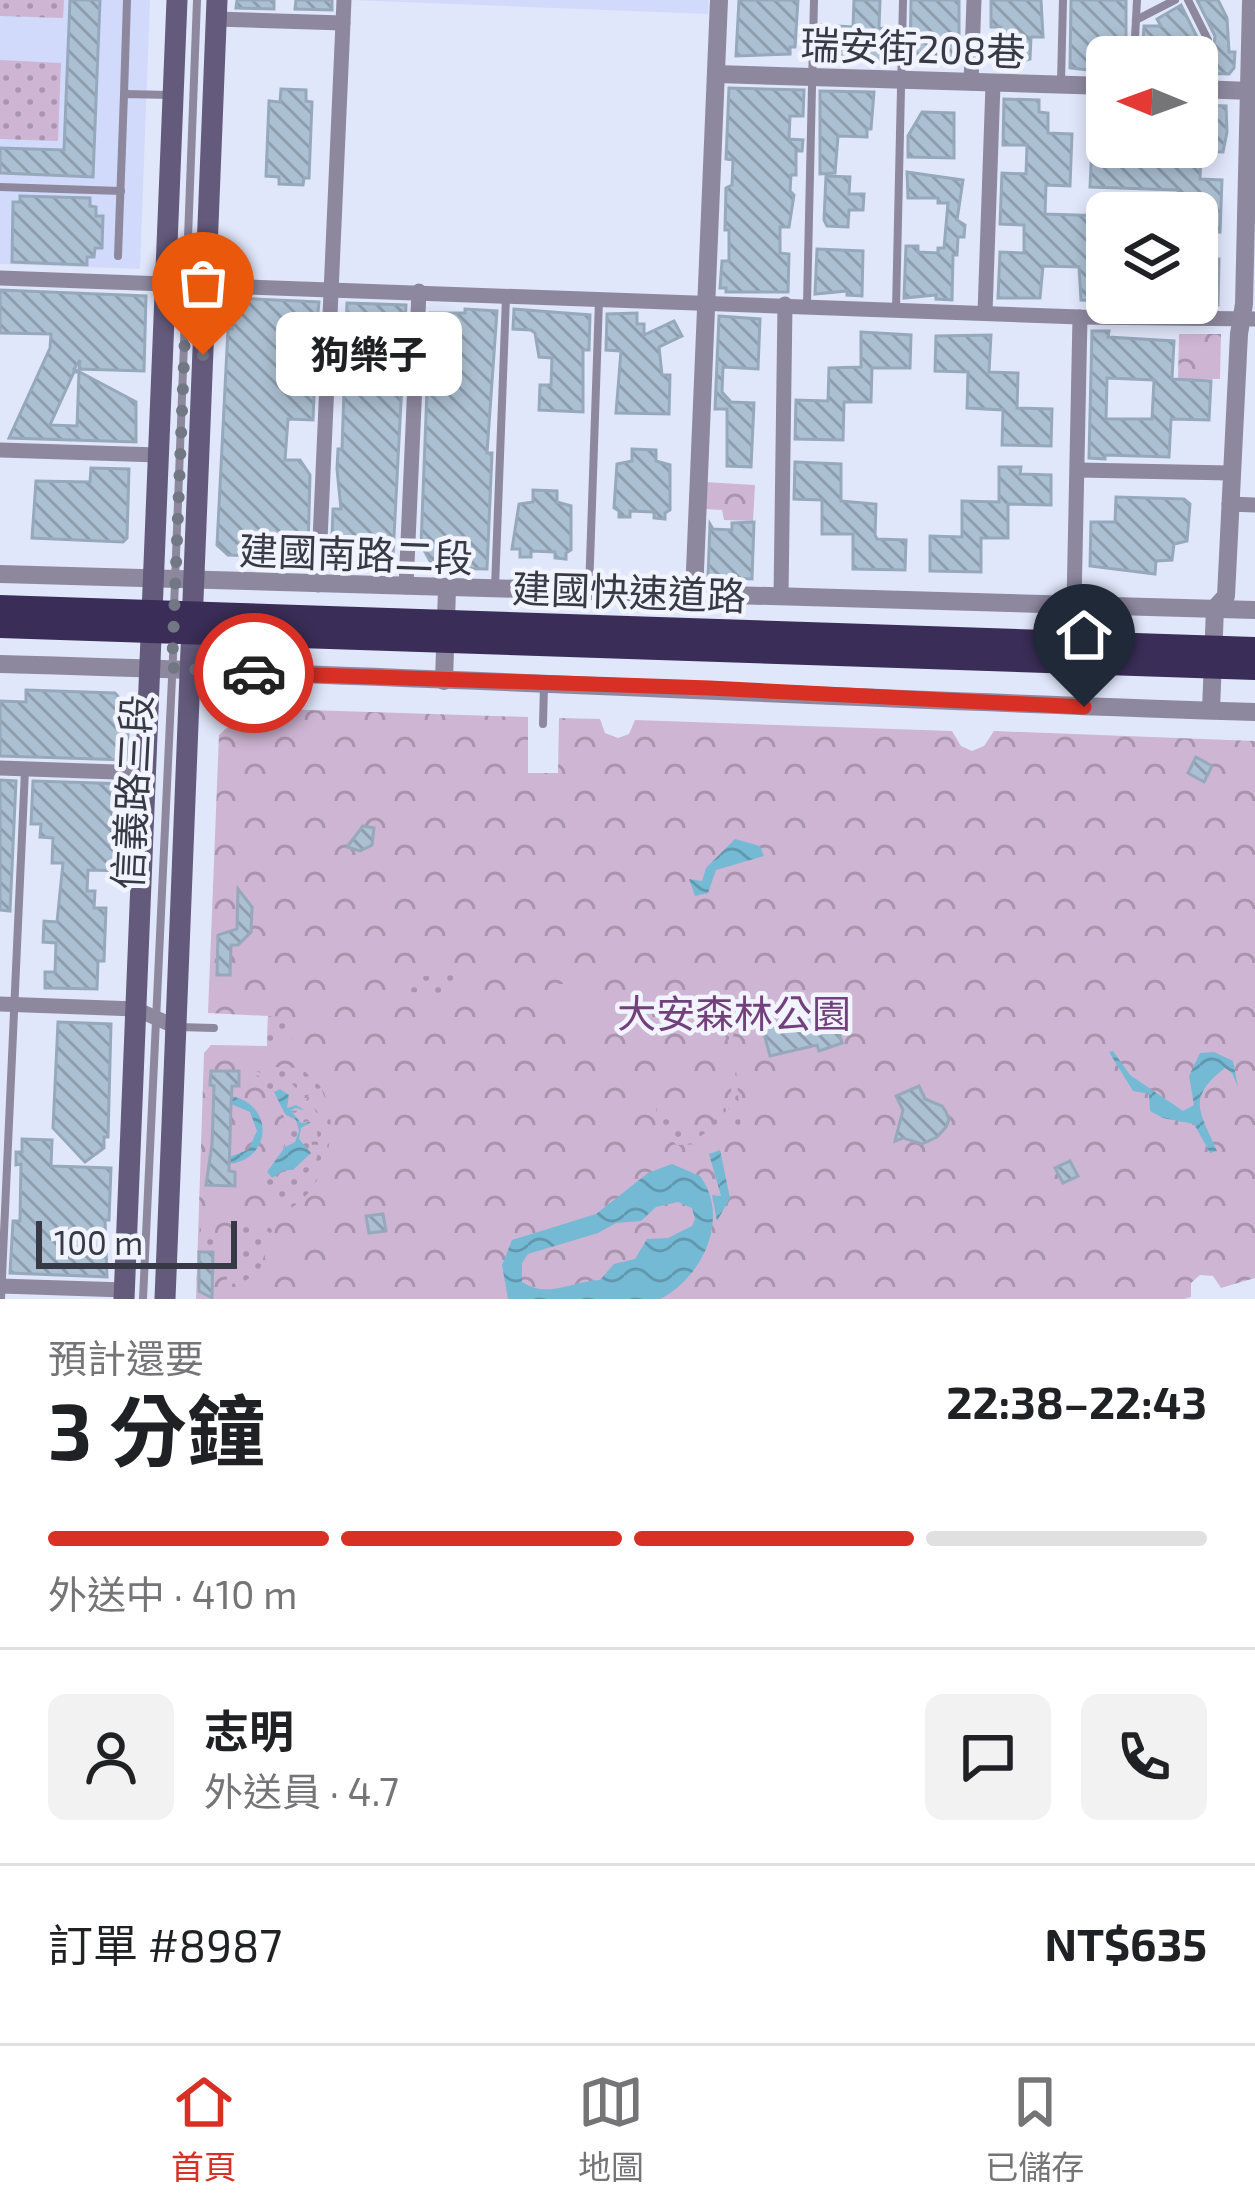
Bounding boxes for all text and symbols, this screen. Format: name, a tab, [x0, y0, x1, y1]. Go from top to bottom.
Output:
street label: 瑞安街208巷	[800, 20, 1026, 74]
north arrow	[1086, 36, 1218, 168]
map controls	[1086, 36, 1218, 324]
button: layers	[1086, 192, 1218, 324]
pin	[152, 232, 254, 355]
icon: bag	[170, 250, 236, 316]
callout: 狗樂子	[275, 313, 461, 397]
text: 狗樂子	[310, 330, 428, 377]
street label: 建國南路二段	[238, 525, 474, 581]
street label: 建國快速道路	[511, 563, 747, 619]
pin	[1033, 584, 1135, 707]
icon: home	[1051, 602, 1117, 668]
courier	[194, 613, 314, 733]
icon: car	[221, 640, 287, 706]
street label: 信義路三段	[102, 693, 160, 891]
park label: 大安森林公園	[617, 989, 851, 1036]
scale bar	[36, 1215, 237, 1268]
text: 100 m	[54, 1222, 143, 1262]
text: 預計還要	[48, 1334, 204, 1381]
text: 22:38–22:43	[946, 1374, 1207, 1428]
text: 3 分鐘	[48, 1382, 265, 1476]
text: 外送中 · 410 m	[48, 1570, 297, 1617]
button: person	[48, 1694, 174, 1820]
button: chat	[925, 1694, 1051, 1820]
button: phone	[1081, 1694, 1207, 1820]
text: 志明	[204, 1703, 294, 1757]
text: 外送員 · 4.7	[204, 1767, 399, 1814]
text: NT$635	[1044, 1916, 1207, 1970]
text: 訂單 #8987	[48, 1917, 282, 1971]
tab: 首頁	[171, 2069, 237, 2189]
tab: 地圖	[578, 2069, 644, 2189]
tab: 已儲存	[985, 2069, 1084, 2189]

